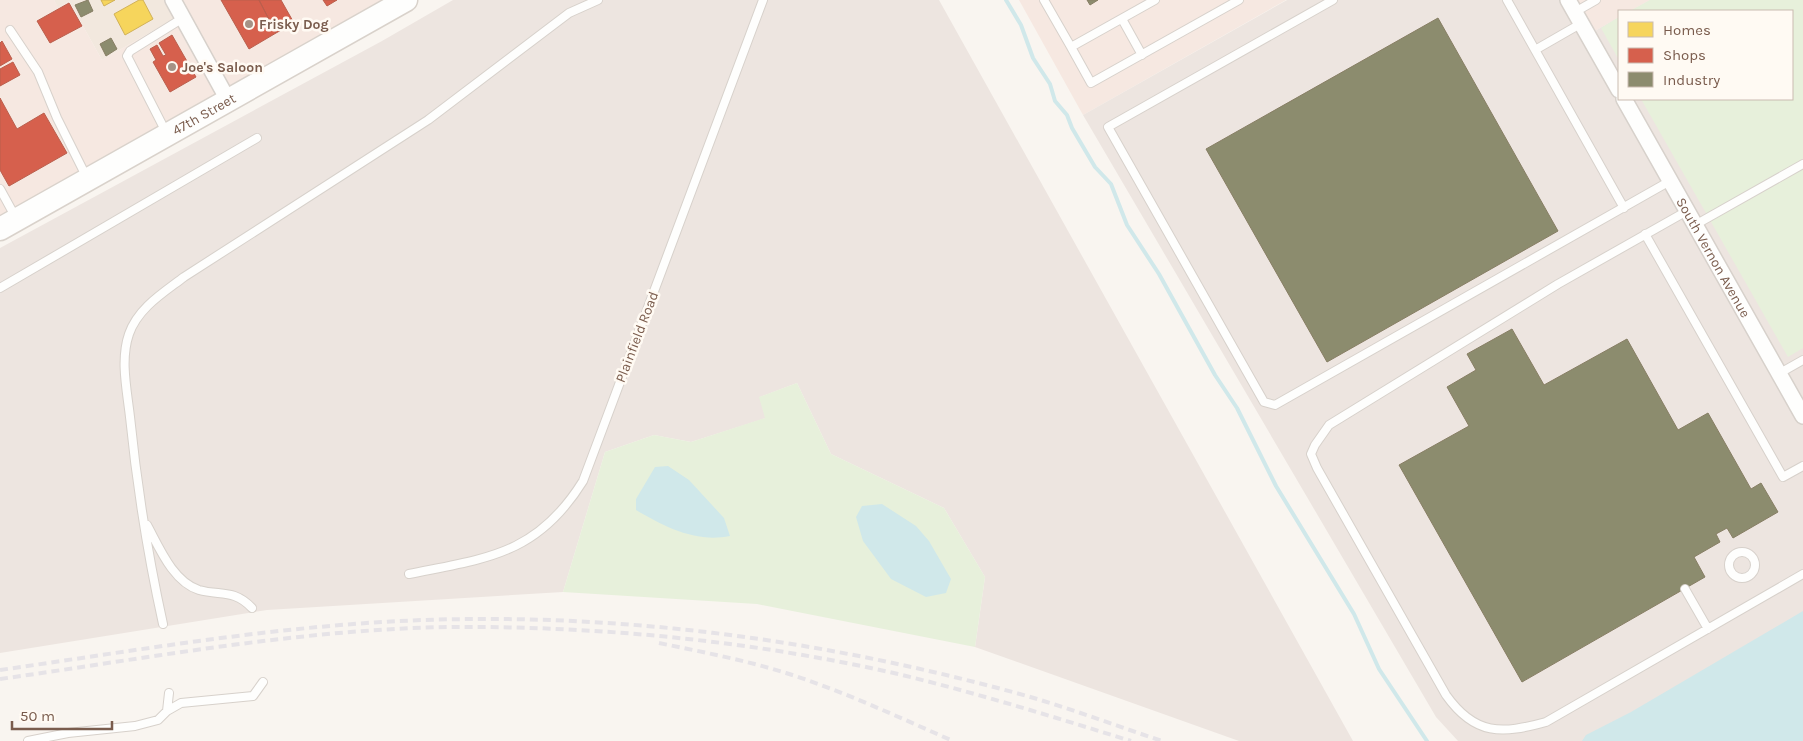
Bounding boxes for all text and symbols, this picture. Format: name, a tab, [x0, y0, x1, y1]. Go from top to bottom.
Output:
legend	[1618, 10, 1793, 100]
place label: Frisky Dog	[259, 16, 329, 33]
marker: Frisky Dog	[243, 18, 255, 30]
text: Homes	[1663, 21, 1711, 39]
text: Shops	[1663, 46, 1706, 64]
place label: Joe's Saloon	[182, 59, 263, 76]
marker: Joe's Saloon	[166, 61, 178, 73]
text: Industry	[1663, 71, 1720, 89]
street label: 47th Street	[169, 89, 238, 139]
street label: South Vernon Avenue	[1673, 194, 1754, 321]
street label: Plainfield Road	[612, 289, 662, 385]
scale bar	[12, 698, 112, 730]
text: 50 m	[20, 707, 55, 725]

